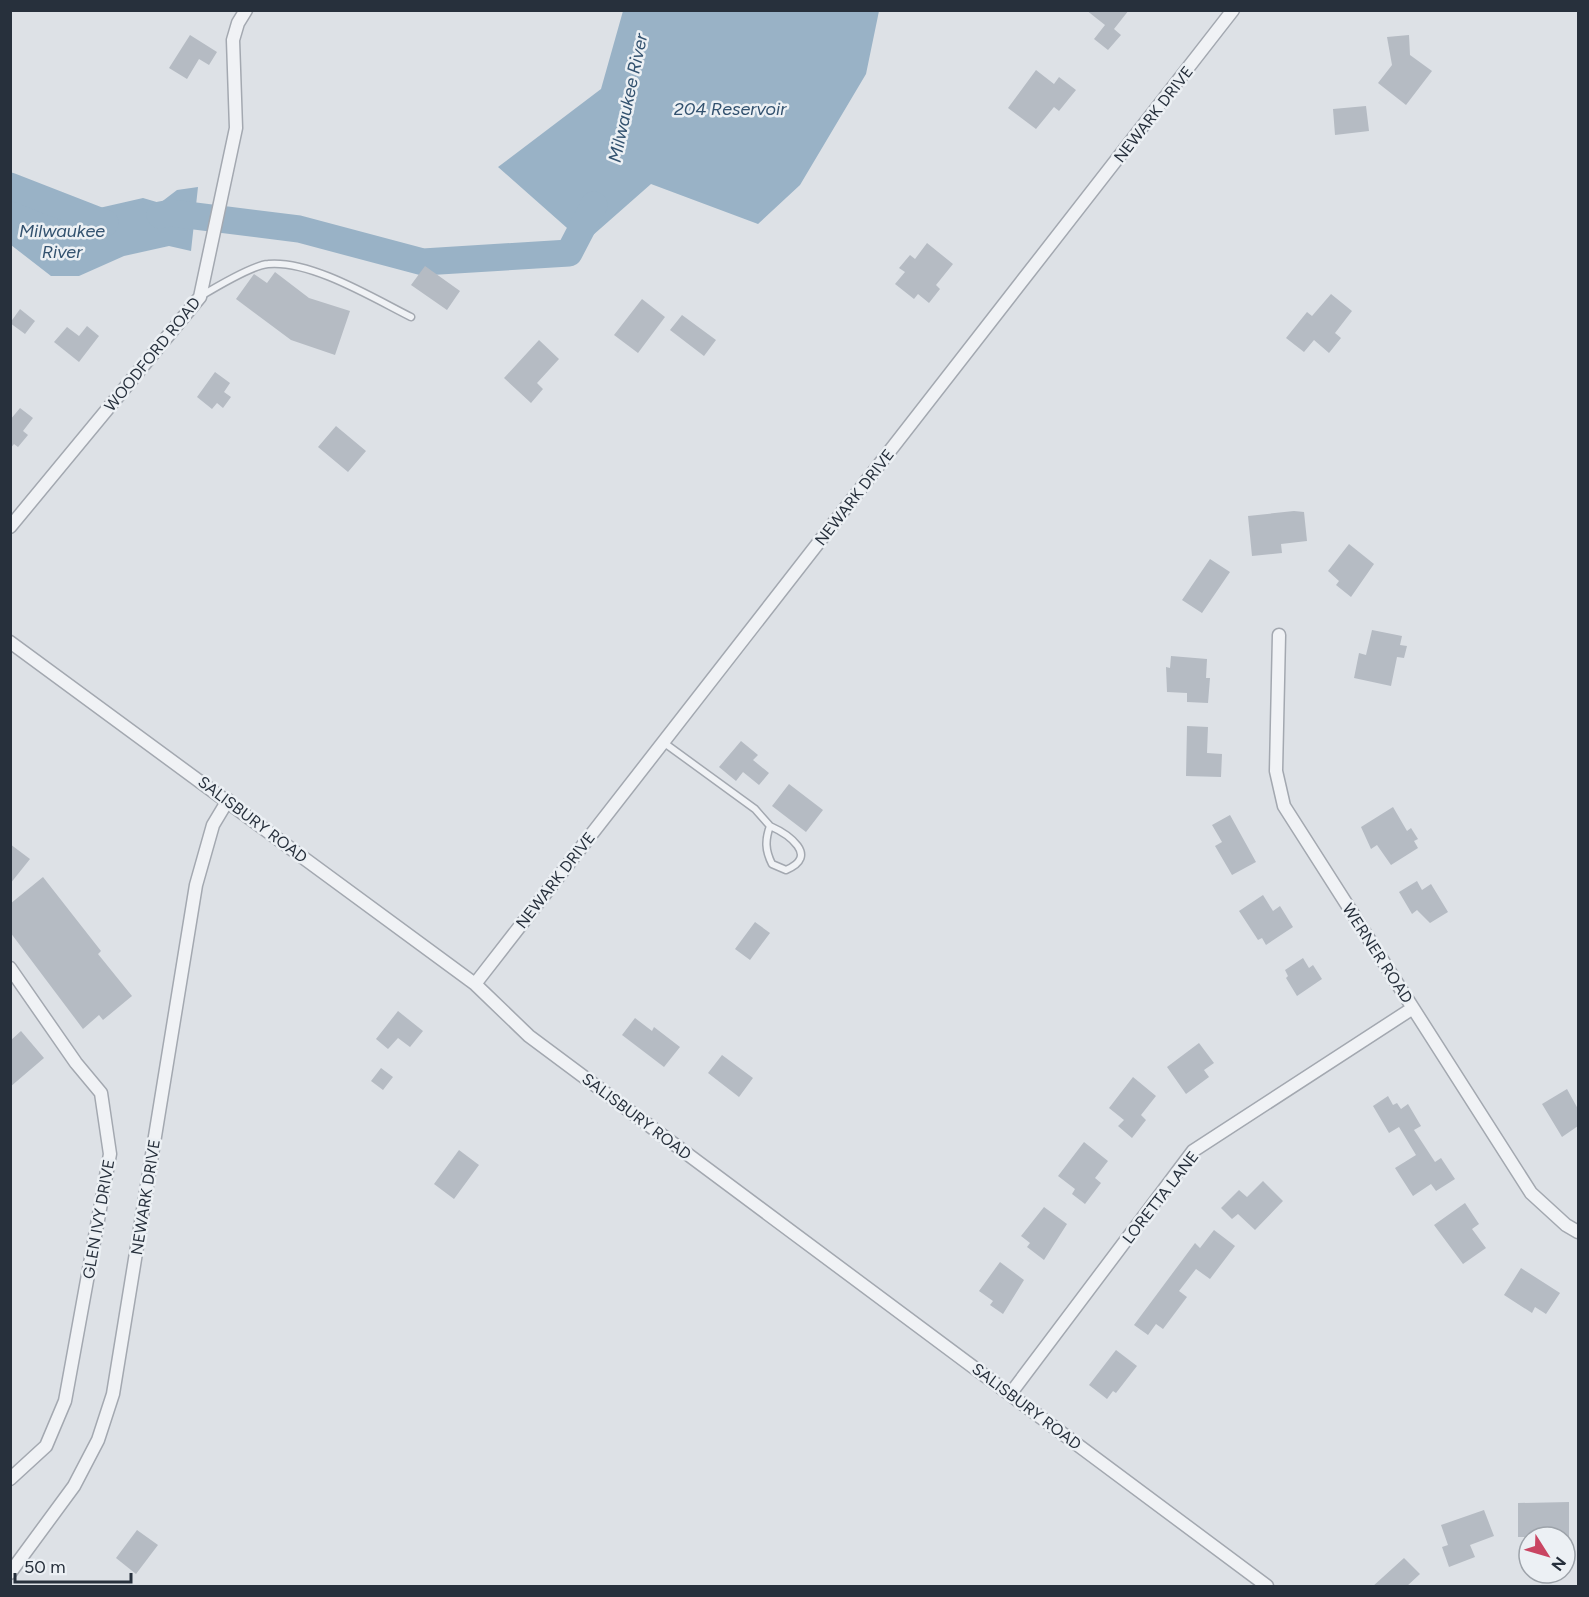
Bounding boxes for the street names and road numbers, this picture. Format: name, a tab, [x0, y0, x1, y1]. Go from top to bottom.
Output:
street label: NEWARK DRIVE	[1110, 62, 1197, 166]
street label: WOODFORD ROAD	[100, 293, 204, 415]
street label: NEWARK DRIVE	[811, 445, 898, 549]
street label: SALISBURY ROAD	[194, 772, 311, 867]
street label: NEWARK DRIVE	[512, 828, 599, 932]
street label: WERNER ROAD	[1338, 900, 1417, 1007]
street label: SALISBURY ROAD	[578, 1069, 695, 1164]
street label: NEWARK DRIVE	[127, 1138, 164, 1256]
street label: LORETTA LANE	[1118, 1147, 1202, 1247]
street label: GLEN IVY DRIVE	[79, 1158, 118, 1280]
street label: SALISBURY ROAD	[968, 1359, 1085, 1454]

